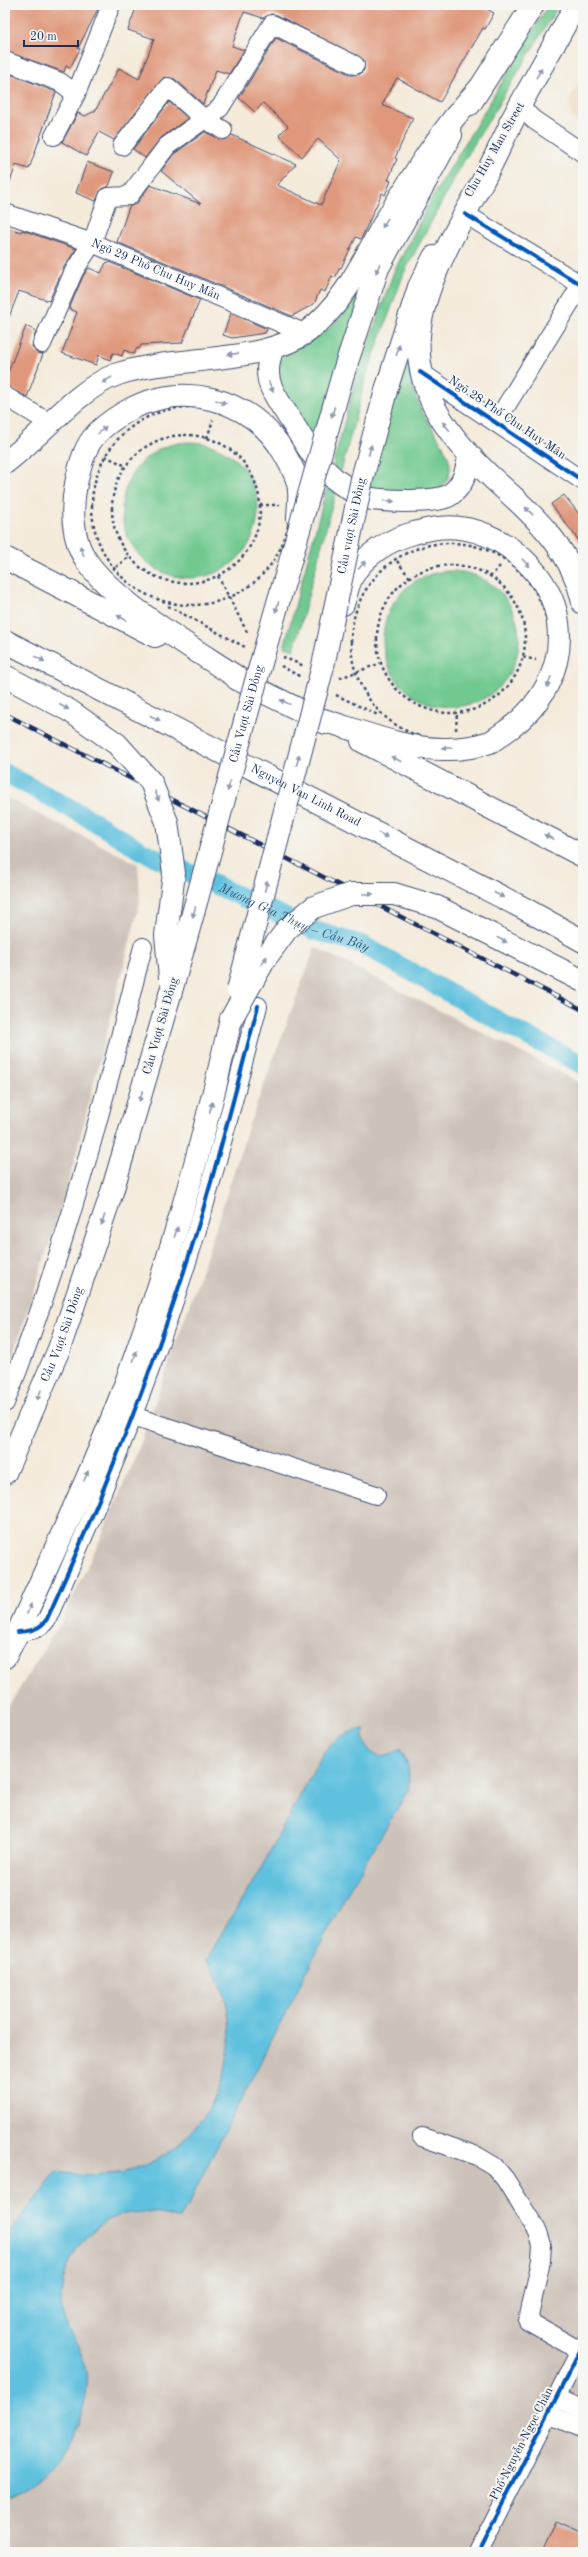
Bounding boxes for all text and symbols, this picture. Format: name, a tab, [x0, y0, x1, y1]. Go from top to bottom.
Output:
scale bar	[24, 22, 78, 48]
text: 20 m	[30, 31, 57, 43]
one-way arrow	[535, 67, 542, 79]
street label: Chu Huy Man Street	[463, 100, 527, 200]
one-way arrow	[382, 217, 389, 229]
street label: Ngõ 29 Phố Chu Huy Mẫn	[89, 237, 222, 303]
one-way arrow	[375, 263, 381, 275]
one-way arrow	[395, 343, 401, 355]
one-way arrow	[227, 351, 239, 358]
street label: Ngõ 28 Phố Chu Huy Mân	[446, 373, 569, 462]
one-way arrow	[101, 377, 113, 384]
one-way arrow	[268, 382, 274, 394]
one-way arrow	[215, 400, 227, 406]
one-way arrow	[330, 406, 336, 418]
one-way arrow	[441, 421, 450, 432]
one-way arrow	[97, 426, 106, 435]
one-way arrow	[367, 444, 373, 456]
street label: Cầu vượt Sài Đồng	[336, 476, 368, 575]
one-way arrow	[383, 497, 395, 504]
one-way arrow	[524, 506, 534, 516]
one-way arrow	[79, 545, 85, 557]
one-way arrow	[521, 558, 531, 567]
one-way arrow	[357, 561, 366, 570]
one-way arrow	[274, 601, 280, 613]
one-way arrow	[117, 615, 128, 622]
one-way arrow	[34, 656, 45, 662]
street label: Cầu Vượt Sài Đồng	[228, 664, 266, 764]
one-way arrow	[546, 676, 552, 688]
one-way arrow	[279, 699, 290, 705]
one-way arrow	[59, 704, 70, 711]
one-way arrow	[150, 715, 161, 722]
one-way arrow	[441, 745, 453, 752]
one-way arrow	[296, 754, 302, 767]
one-way arrow	[390, 755, 402, 762]
street label: Nguyen Van Linh Road	[249, 763, 362, 829]
one-way arrow	[225, 780, 231, 792]
one-way arrow	[154, 790, 160, 802]
one-way arrow	[377, 832, 389, 839]
one-way arrow	[543, 834, 555, 840]
one-way arrow	[263, 880, 269, 892]
water label: Mương Gia Thụy – Cầu Bây	[216, 881, 372, 954]
one-way arrow	[362, 891, 375, 897]
one-way arrow	[493, 892, 504, 898]
one-way arrow	[191, 906, 197, 918]
one-way arrow	[497, 937, 508, 943]
one-way arrow	[261, 955, 268, 967]
street label: Cầu Vượt Sài Đồng	[139, 975, 181, 1076]
one-way arrow	[138, 1090, 144, 1102]
one-way arrow	[208, 1101, 214, 1113]
one-way arrow	[99, 1214, 105, 1226]
one-way arrow	[173, 1226, 179, 1238]
street label: Cầu Vượt Sài Đồng	[39, 1285, 86, 1384]
one-way arrow	[132, 1349, 138, 1361]
one-way arrow	[36, 1389, 42, 1400]
one-way arrow	[83, 1471, 89, 1482]
one-way arrow	[26, 1603, 32, 1615]
street label: Phố Nguyễn Ngọc Chân	[487, 2385, 556, 2502]

